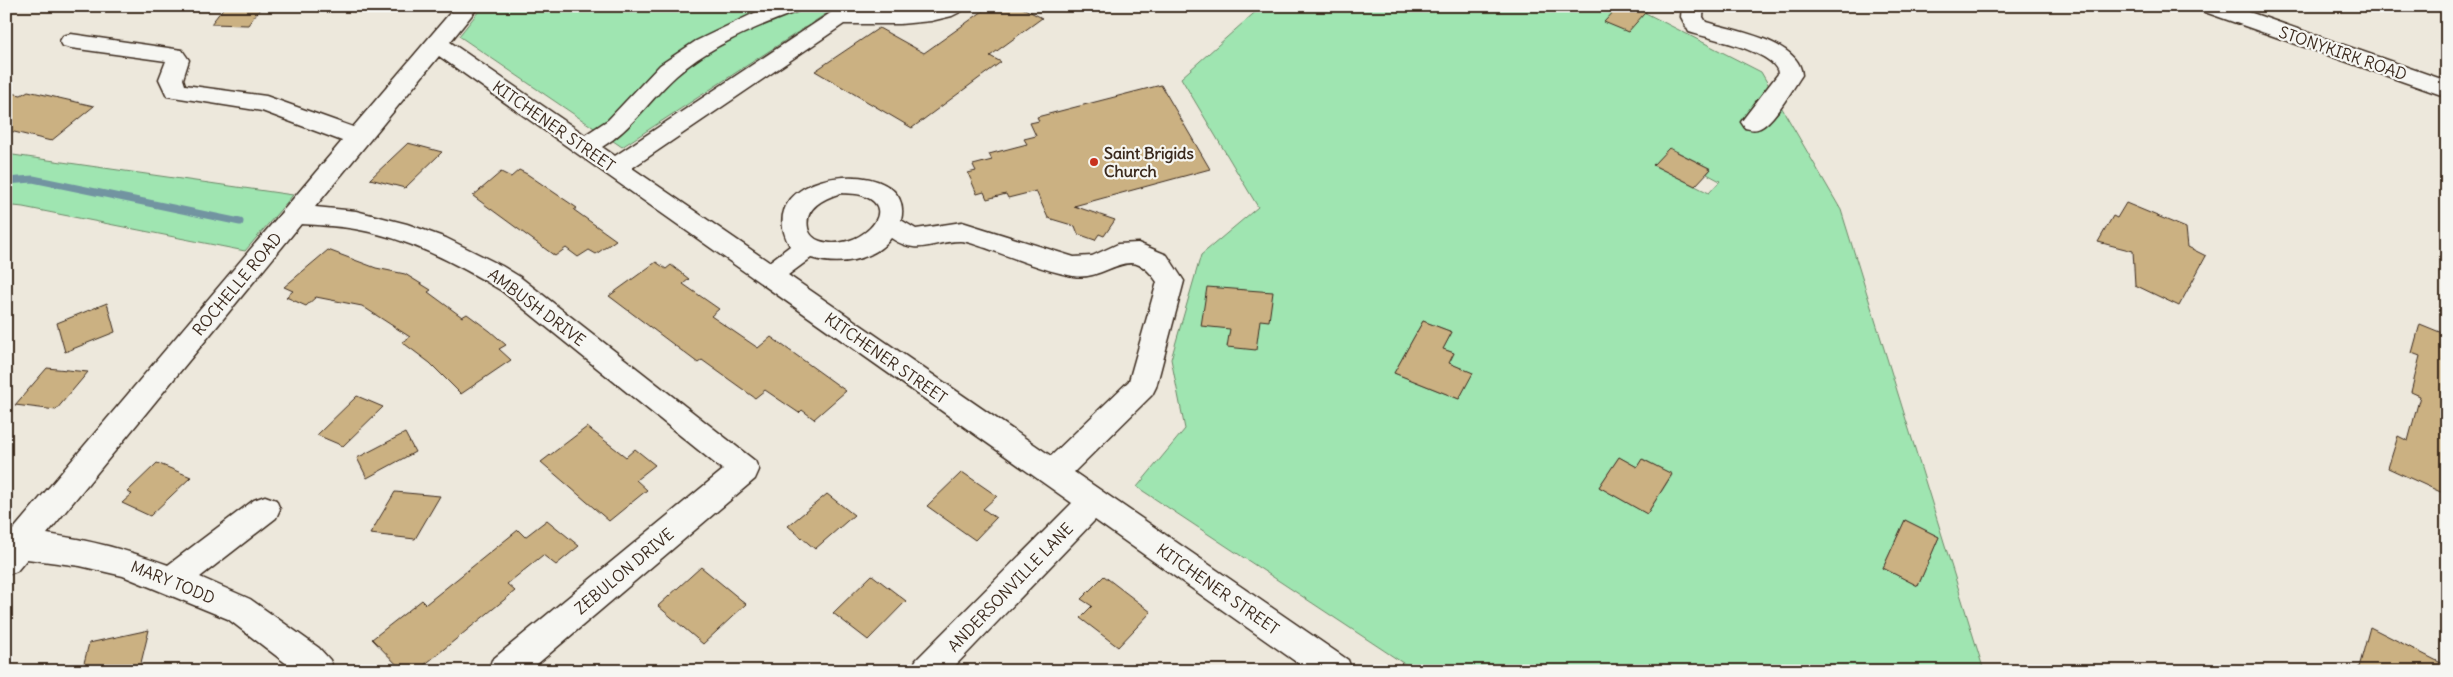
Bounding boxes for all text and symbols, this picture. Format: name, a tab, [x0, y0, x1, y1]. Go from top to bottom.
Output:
street label: STONYKIRK ROAD	[2276, 22, 2410, 84]
street label: KITCHENER STREET	[489, 76, 619, 176]
place label: Saint Brigids Church	[1104, 143, 1194, 181]
marker: Saint Brigids Church	[1088, 156, 1100, 168]
street label: ROCHELLE ROAD	[188, 228, 286, 340]
street label: AMBUSH DRIVE	[484, 264, 590, 350]
street label: KITCHENER STREET	[821, 308, 951, 408]
street label: ANDERSONVILLE LANE	[943, 518, 1077, 656]
street label: ZEBULON DRIVE	[570, 524, 678, 618]
street label: KITCHENER STREET	[1153, 539, 1283, 639]
street label: MARY TODD	[128, 556, 218, 608]

